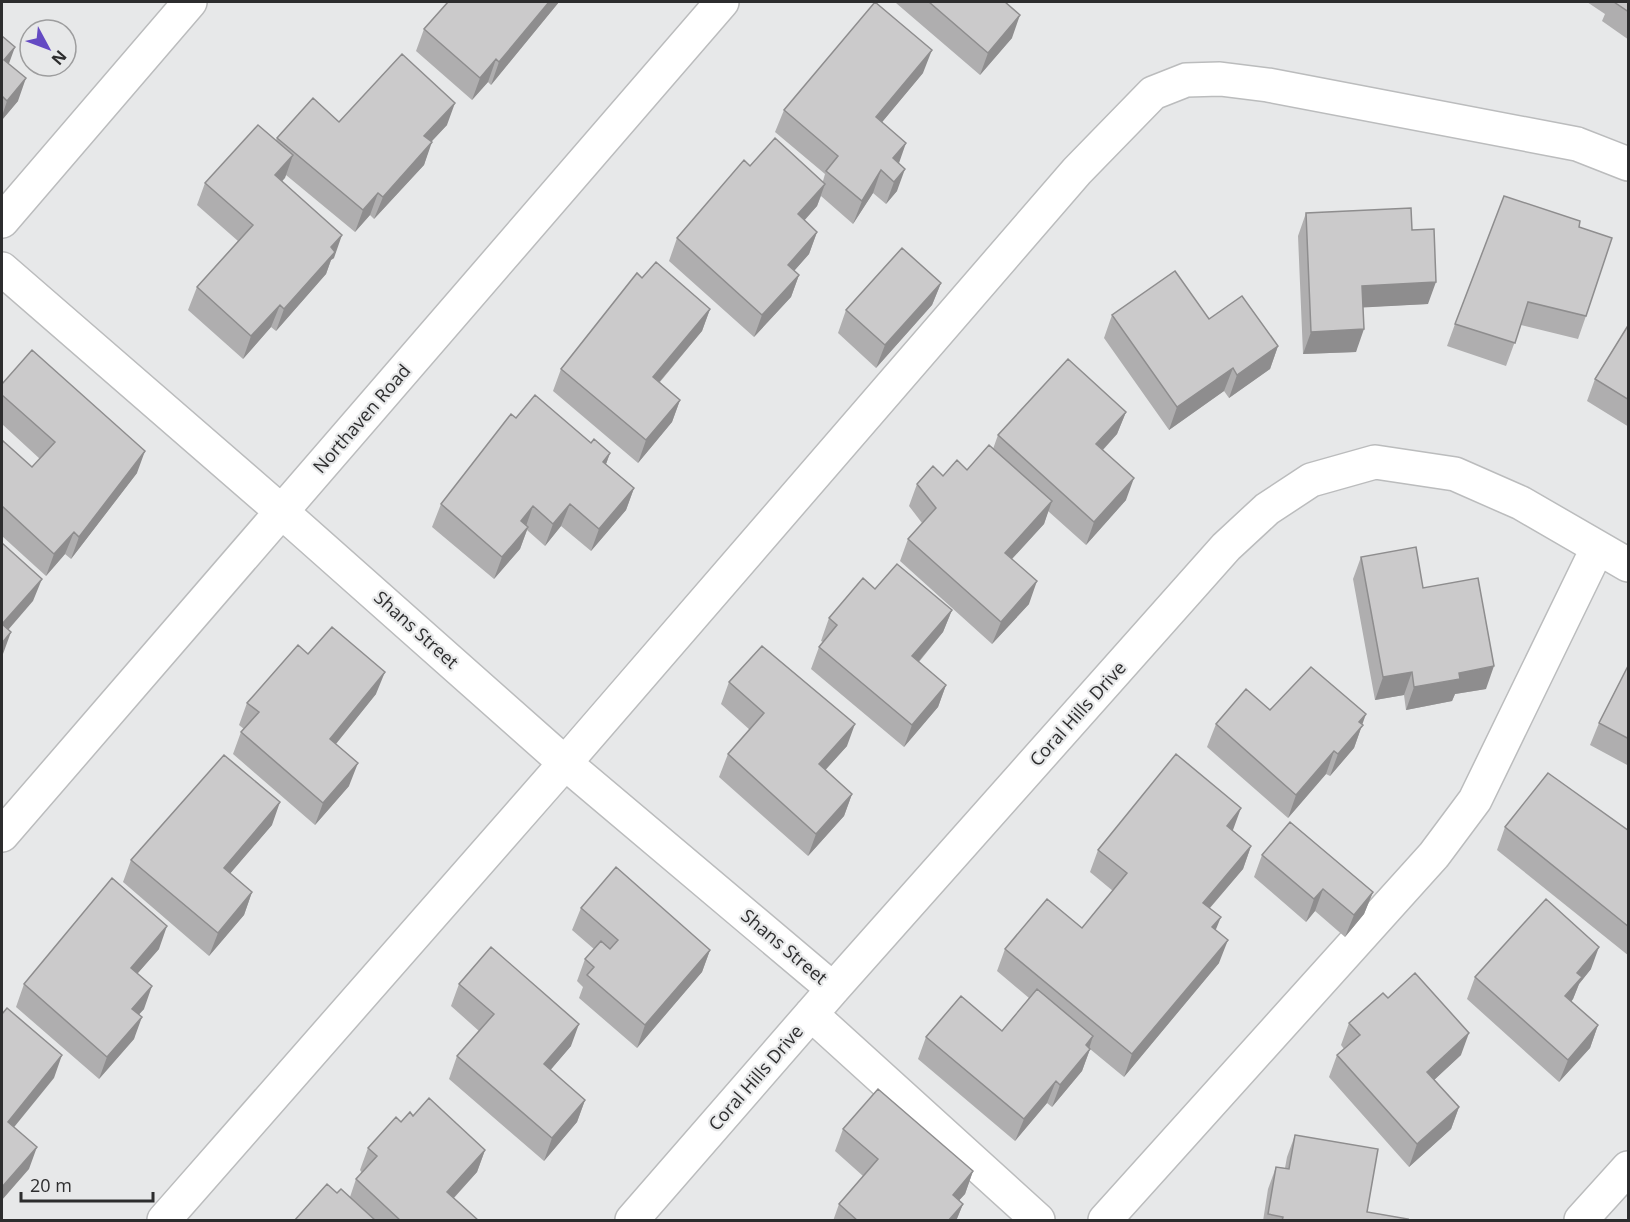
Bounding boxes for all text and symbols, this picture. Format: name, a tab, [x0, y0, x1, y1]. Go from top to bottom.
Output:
north arrow	[18, 18, 78, 78]
text: N	[47, 46, 72, 70]
street label: Northaven Road	[307, 359, 415, 478]
street label: Shans Street	[369, 585, 464, 673]
street label: Coral Hills Drive	[1024, 656, 1131, 771]
street label: Shans Street	[737, 903, 833, 989]
street label: Coral Hills Drive	[703, 1019, 808, 1135]
scale bar	[21, 1165, 153, 1203]
text: 20 m	[30, 1173, 72, 1197]

